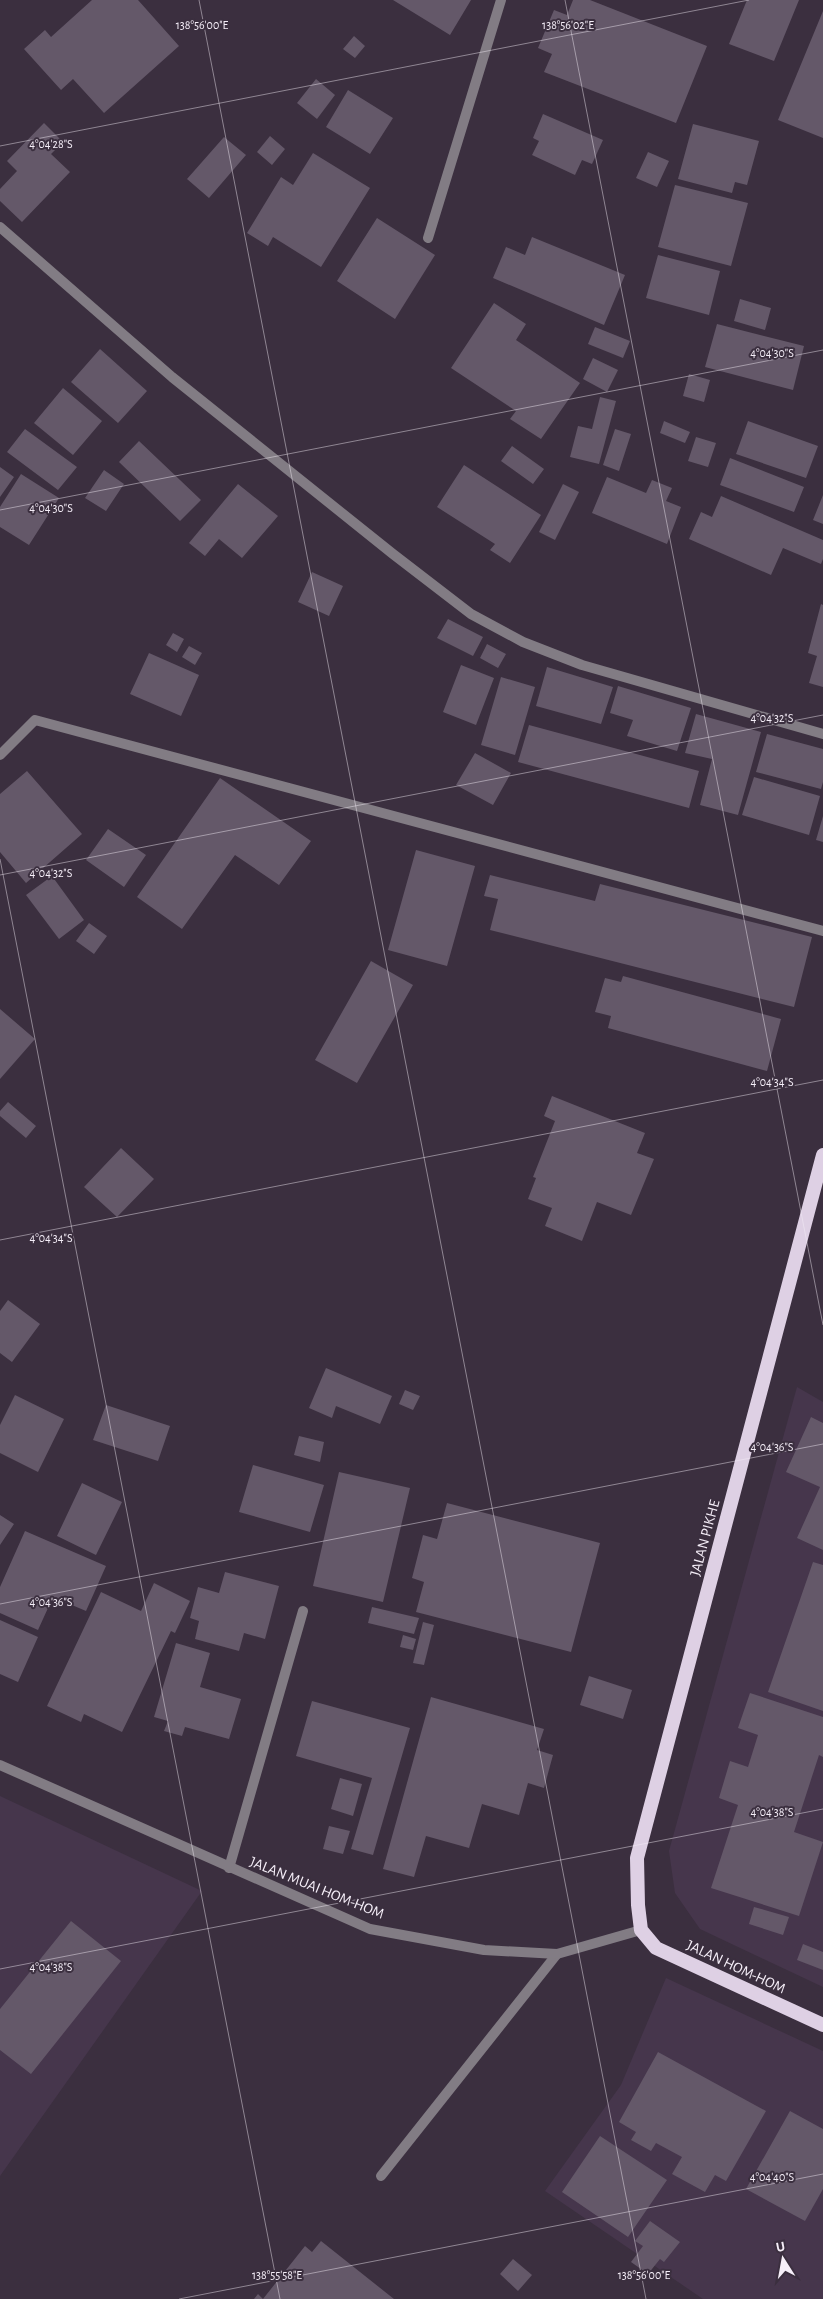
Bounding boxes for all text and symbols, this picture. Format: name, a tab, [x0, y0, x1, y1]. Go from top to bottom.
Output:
text: 138°56'00"E	[176, 19, 229, 31]
text: 138°56'02"E	[542, 19, 594, 31]
text: 4°04'28"S	[29, 138, 73, 150]
text: 4°04'30"S	[750, 347, 794, 359]
text: 4°04'30"S	[29, 502, 73, 514]
text: 4°04'32"S	[751, 712, 794, 724]
text: 4°04'32"S	[30, 867, 73, 879]
text: 4°04'34"S	[750, 1076, 794, 1088]
text: 4°04'34"S	[29, 1232, 73, 1244]
text: 4°04'36"S	[751, 1441, 794, 1453]
street label: JALAN PIKHE	[688, 1498, 722, 1578]
text: 4°04'36"S	[30, 1596, 73, 1608]
text: 4°04'38"S	[750, 1806, 794, 1818]
street label: JALAN MUAI HOM-HOM	[248, 1854, 386, 1922]
street label: JALAN HOM-HOM	[684, 1938, 788, 1996]
text: 4°04'38"S	[29, 1961, 73, 1973]
text: 4°04'40"S	[750, 2171, 795, 2183]
north arrow	[758, 2234, 808, 2284]
text: U	[775, 2239, 786, 2255]
text: 138°55'58"E	[252, 2269, 302, 2281]
text: 138°56'00"E	[618, 2269, 671, 2281]

